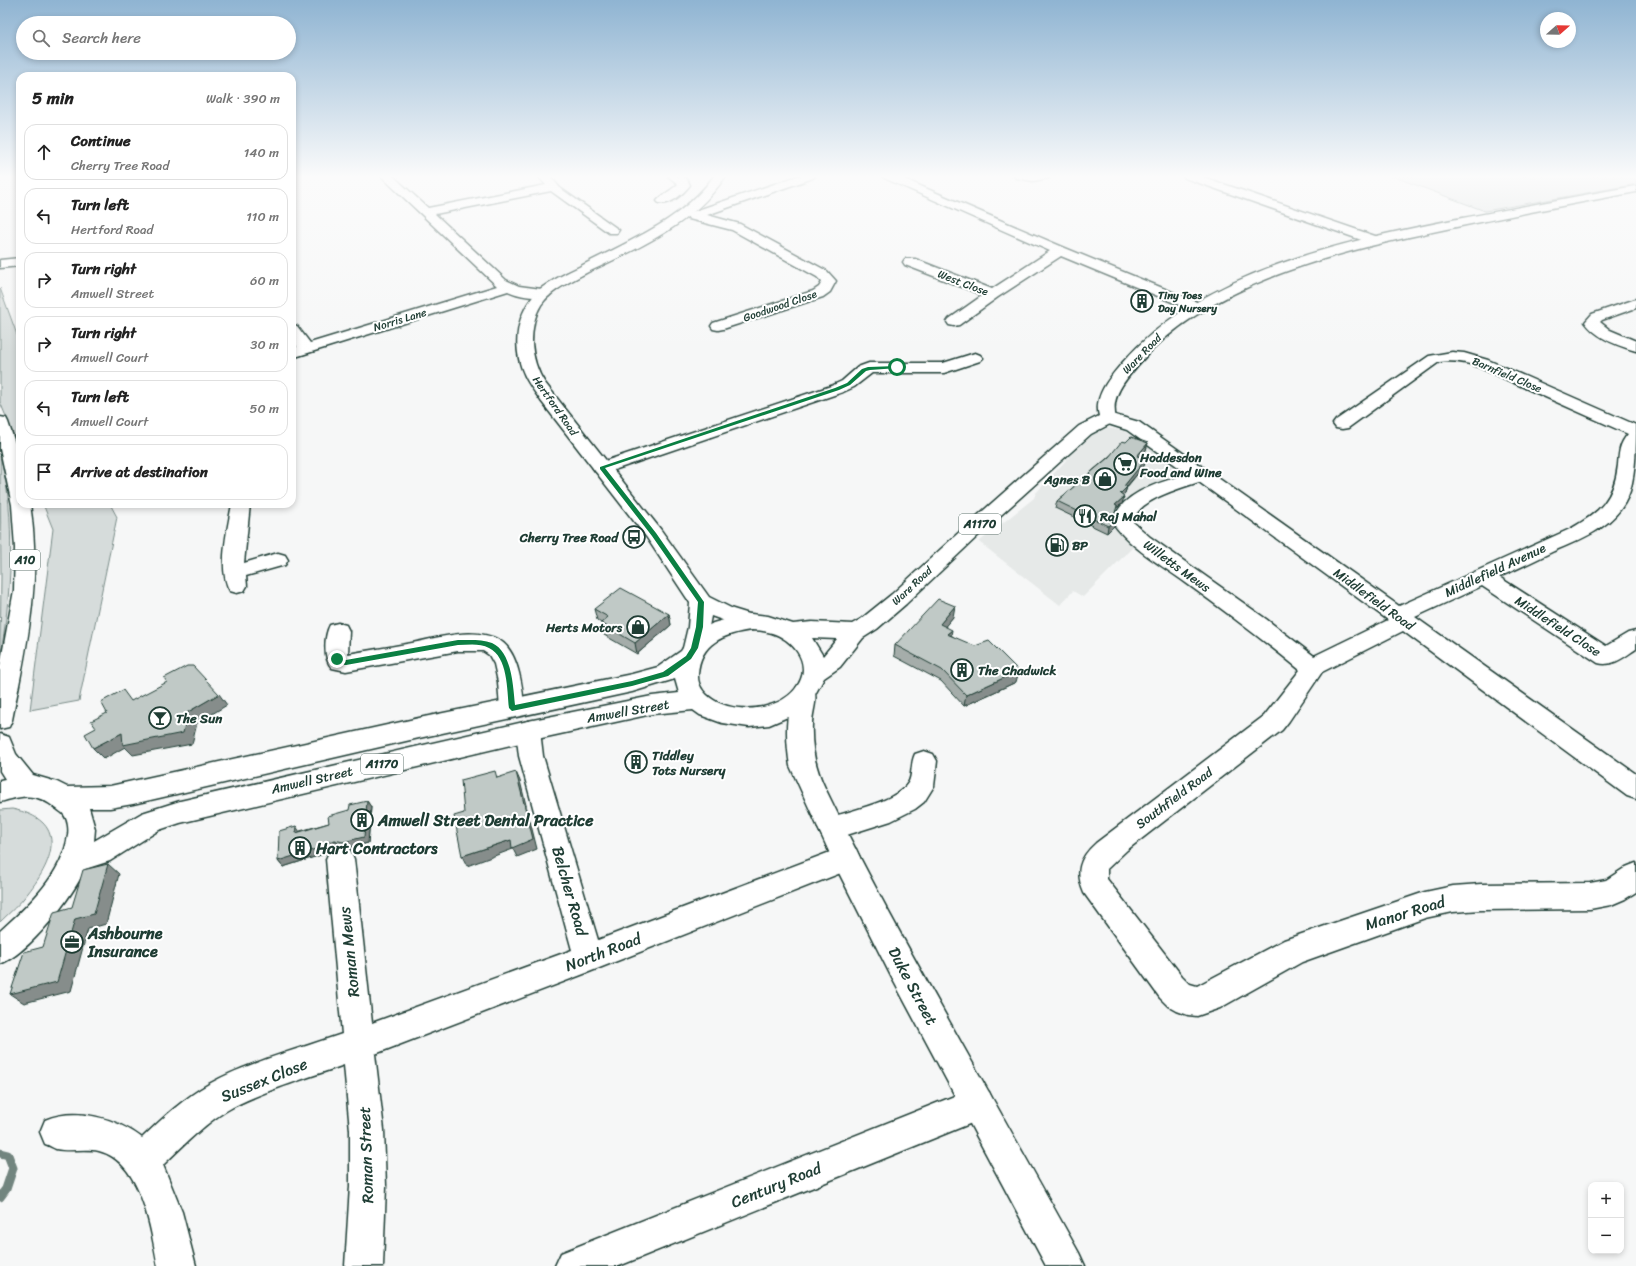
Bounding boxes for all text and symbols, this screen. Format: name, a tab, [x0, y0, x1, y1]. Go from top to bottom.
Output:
north arrow	[1540, 12, 1576, 48]
search box	[16, 16, 296, 60]
text: Search here	[62, 25, 141, 51]
icon: search	[30, 27, 52, 49]
text: 5 min	[32, 83, 74, 113]
text: Walk · 390 m	[206, 87, 280, 110]
text: Continue	[71, 128, 131, 154]
icon: ahead	[33, 141, 55, 163]
text: 140 m	[244, 141, 279, 164]
text: Cherry Tree Road	[71, 154, 169, 177]
text: Turn left	[71, 192, 129, 218]
icon: left	[33, 205, 55, 227]
text: 110 m	[246, 205, 279, 228]
text: Hertford Road	[71, 218, 153, 241]
text: Turn right	[71, 256, 136, 282]
street label: West Close	[935, 265, 992, 302]
icon: right	[33, 269, 55, 291]
text: 60 m	[250, 269, 279, 292]
text: Amwell Street	[71, 282, 154, 305]
street label: Goodwood Close	[740, 284, 820, 328]
place label: Tiny Toes Day Nursery	[1158, 286, 1217, 318]
building icon: Tiny Toes Day Nursery	[1129, 288, 1155, 314]
street label: Norris Lane	[371, 303, 429, 337]
text: Turn right	[71, 320, 136, 346]
street label: Ware Road	[1118, 328, 1167, 379]
icon: right	[33, 333, 55, 355]
text: 30 m	[250, 333, 279, 356]
text: Amwell Court	[71, 346, 148, 369]
street label: Barnfield Close	[1469, 352, 1545, 398]
route start	[888, 358, 906, 376]
street label: Hertford Road	[527, 372, 583, 441]
text: Turn left	[71, 384, 129, 410]
icon: left	[33, 397, 55, 419]
text: 50 m	[249, 397, 279, 420]
text: Amwell Court	[71, 410, 148, 433]
place label: Hoddesdon Food and Wine	[1139, 446, 1222, 484]
supermarket icon: Hoddesdon Food and Wine	[1112, 451, 1138, 477]
text: Arrive at destination	[71, 459, 208, 485]
icon: arrive	[33, 461, 55, 483]
shop icon: Agnes B	[1092, 466, 1118, 492]
place label: Agnes B	[1043, 468, 1091, 491]
restaurant icon: Raj Mahal	[1072, 503, 1098, 529]
place label: Raj Mahal	[1099, 505, 1158, 528]
road number: A1170	[959, 514, 1001, 534]
bus stop icon: Cherry Tree Road	[621, 524, 647, 550]
place label: Cherry Tree Road	[519, 526, 619, 549]
fuel station icon: BP	[1044, 532, 1070, 558]
street label: Willetts Mews	[1138, 533, 1216, 599]
place label: BP	[1072, 534, 1088, 557]
street label: Middlefield Avenue	[1440, 536, 1550, 604]
road number: A10	[10, 550, 40, 570]
street label: Ware Road	[887, 561, 938, 610]
street label: Middlefield Road	[1328, 561, 1421, 637]
street label: Middlefield Close	[1510, 589, 1606, 663]
shop icon: Herts Motors	[625, 614, 651, 640]
place label: Herts Motors	[545, 616, 623, 639]
route end	[328, 650, 346, 668]
building icon: The Chadwick	[949, 657, 975, 683]
place label: The Chadwick	[978, 659, 1056, 682]
street label: Amwell Street	[584, 692, 671, 730]
bar icon: The Sun	[147, 705, 173, 731]
place label: The Sun	[176, 707, 223, 730]
place label: Tiddley Tots Nursery	[652, 744, 726, 782]
building icon: Tiddley Tots Nursery	[623, 749, 649, 775]
road number: A1170	[361, 754, 403, 774]
street label: Amwell Street	[268, 759, 355, 801]
street label: Southfield Road	[1130, 760, 1219, 835]
place label: Amwell Street Dental Practice	[377, 806, 594, 835]
building icon: Amwell Street Dental Practice	[349, 807, 375, 833]
place label: Hart Contractors	[315, 834, 438, 863]
building icon: Hart Contractors	[287, 835, 313, 861]
street label: Belcher Road	[543, 843, 597, 941]
street label: Manor Road	[1361, 887, 1450, 939]
street label: Roman Mews	[330, 905, 368, 999]
place label: Ashbourne Insurance	[87, 919, 163, 966]
street label: North Road	[561, 924, 647, 980]
office icon: Ashbourne Insurance	[59, 929, 85, 955]
street label: Duke Street	[880, 941, 946, 1031]
street label: Sussex Close	[216, 1049, 312, 1111]
street label: Roman Street	[350, 1106, 382, 1204]
street label: Century Road	[726, 1153, 827, 1216]
map controls	[1588, 1182, 1624, 1254]
button: +	[1588, 1182, 1624, 1218]
button: −	[1588, 1218, 1624, 1254]

